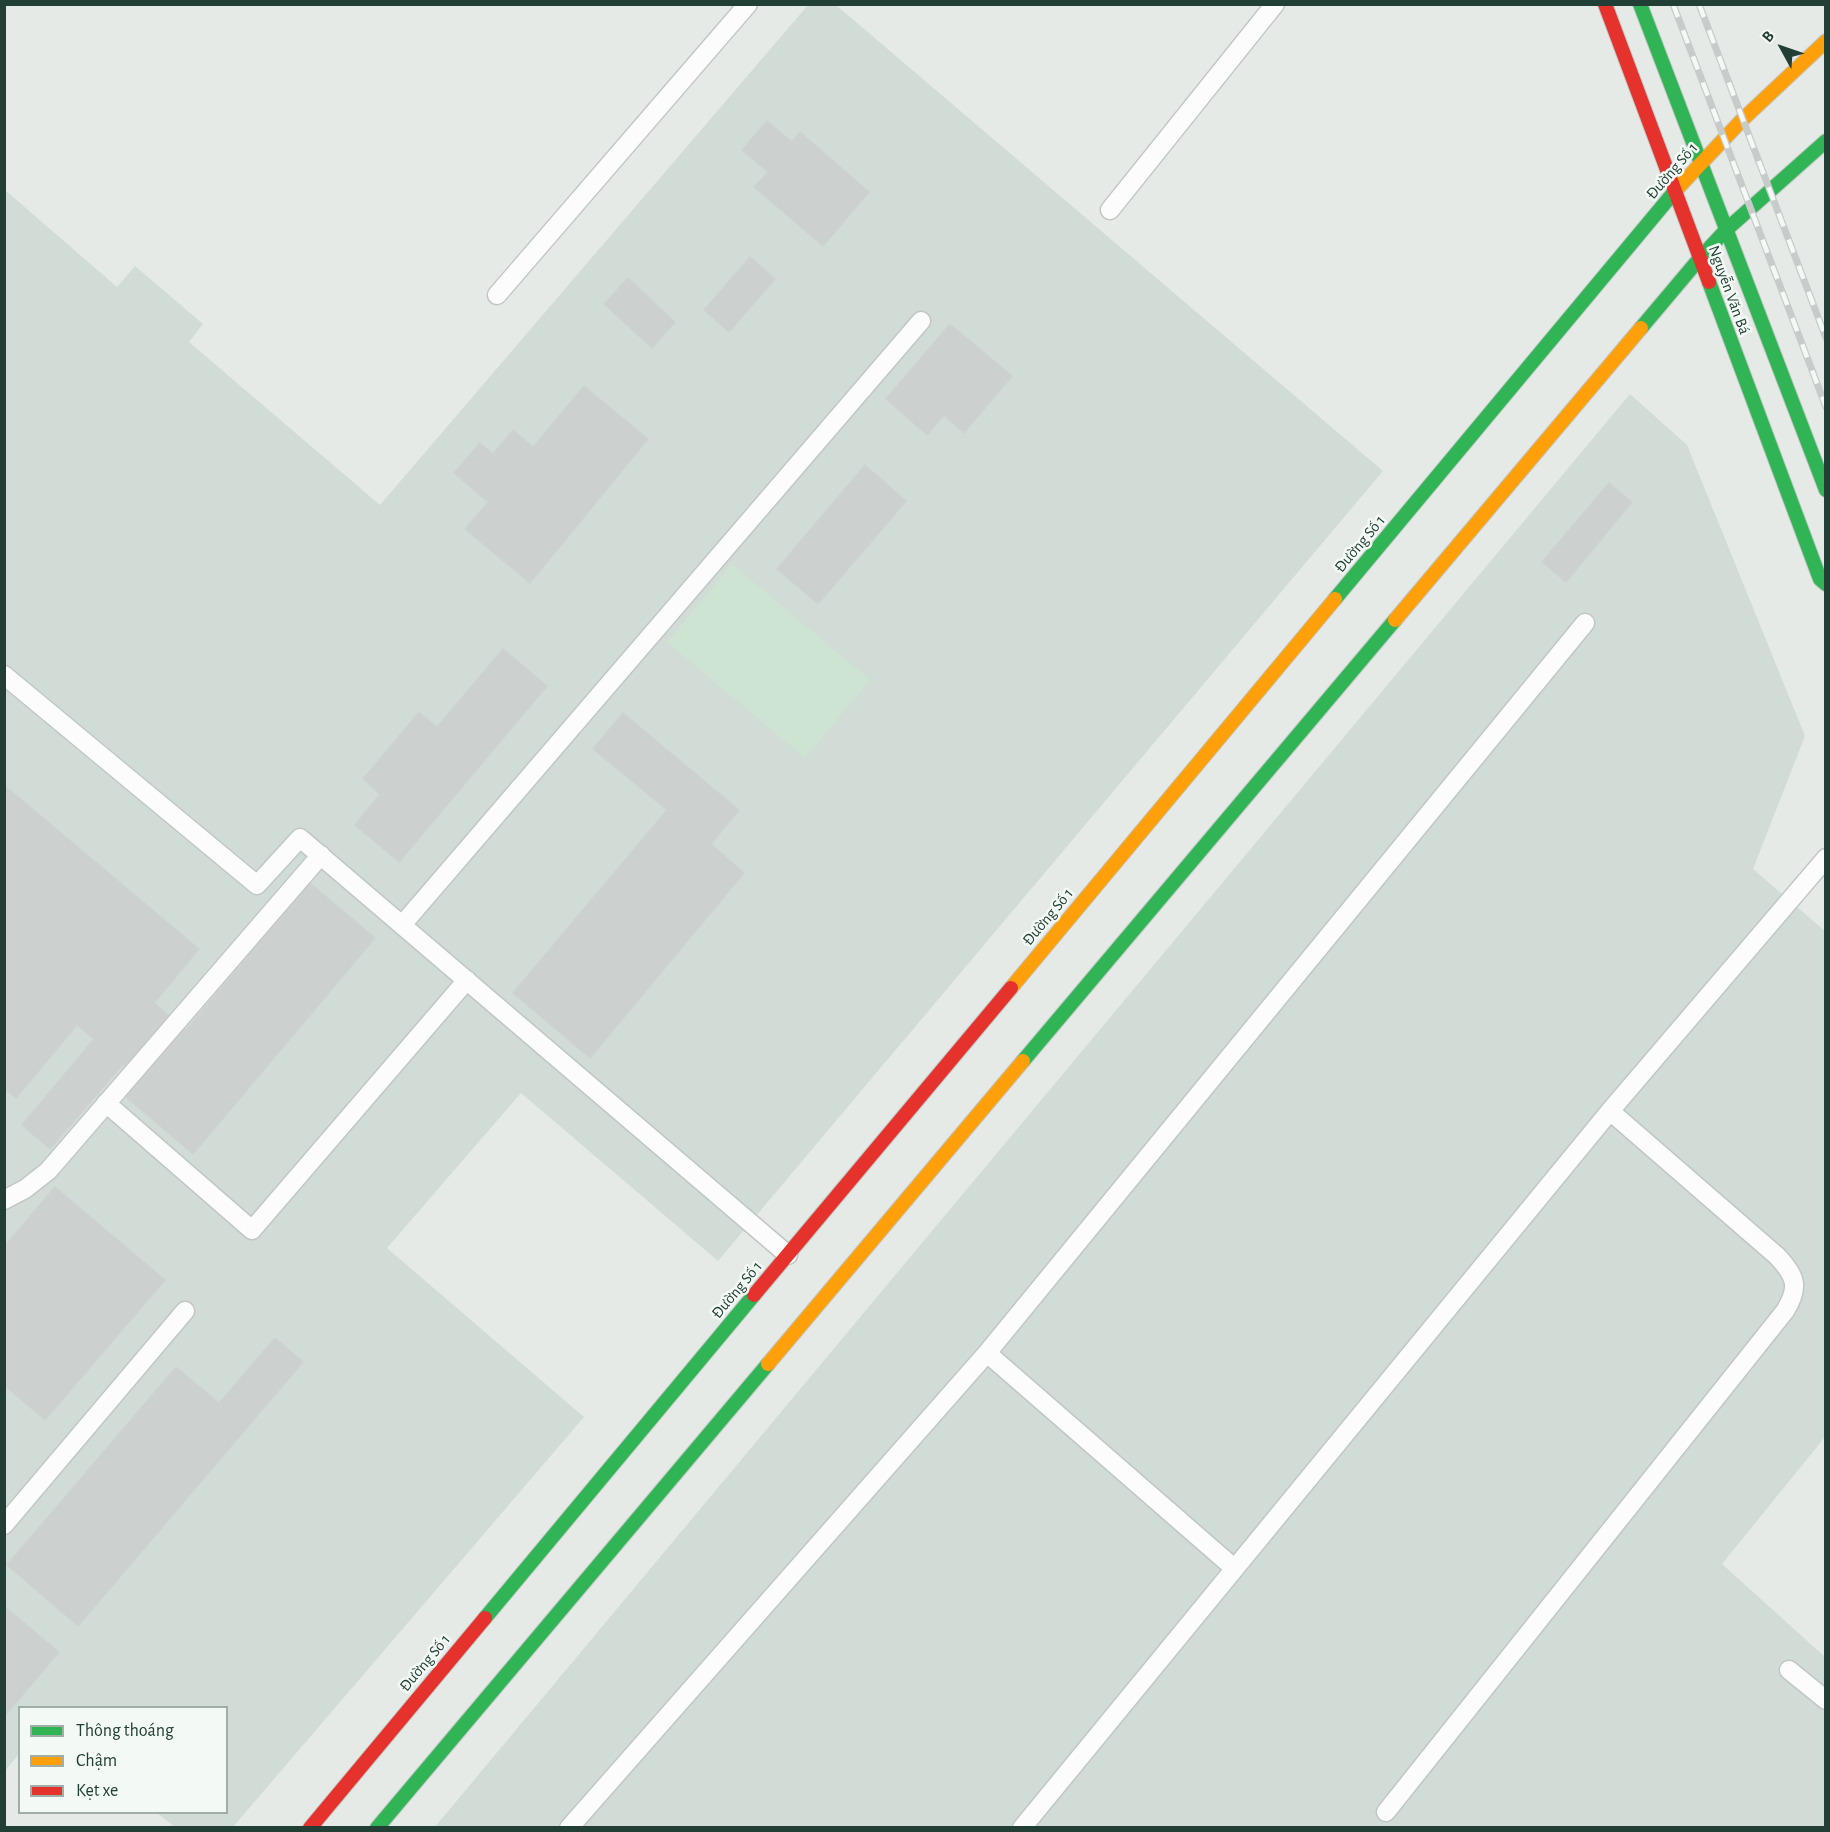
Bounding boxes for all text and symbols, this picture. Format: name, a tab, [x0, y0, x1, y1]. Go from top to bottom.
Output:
north arrow	[1752, 18, 1812, 78]
text: B	[1759, 28, 1777, 45]
street label: Đường Số 1	[1642, 139, 1702, 203]
street label: Nguyễn Văn Bá	[1704, 243, 1754, 337]
street label: Đường Số 1	[1330, 511, 1390, 577]
street label: Đường Số 1	[1018, 884, 1078, 950]
street label: Đường Số 1	[707, 1257, 767, 1323]
street label: Đường Số 1	[395, 1630, 455, 1696]
legend	[18, 1706, 228, 1814]
text: Thông thoáng	[76, 1722, 174, 1740]
text: Chậm	[76, 1752, 117, 1770]
text: Kẹt xe	[76, 1782, 118, 1800]

